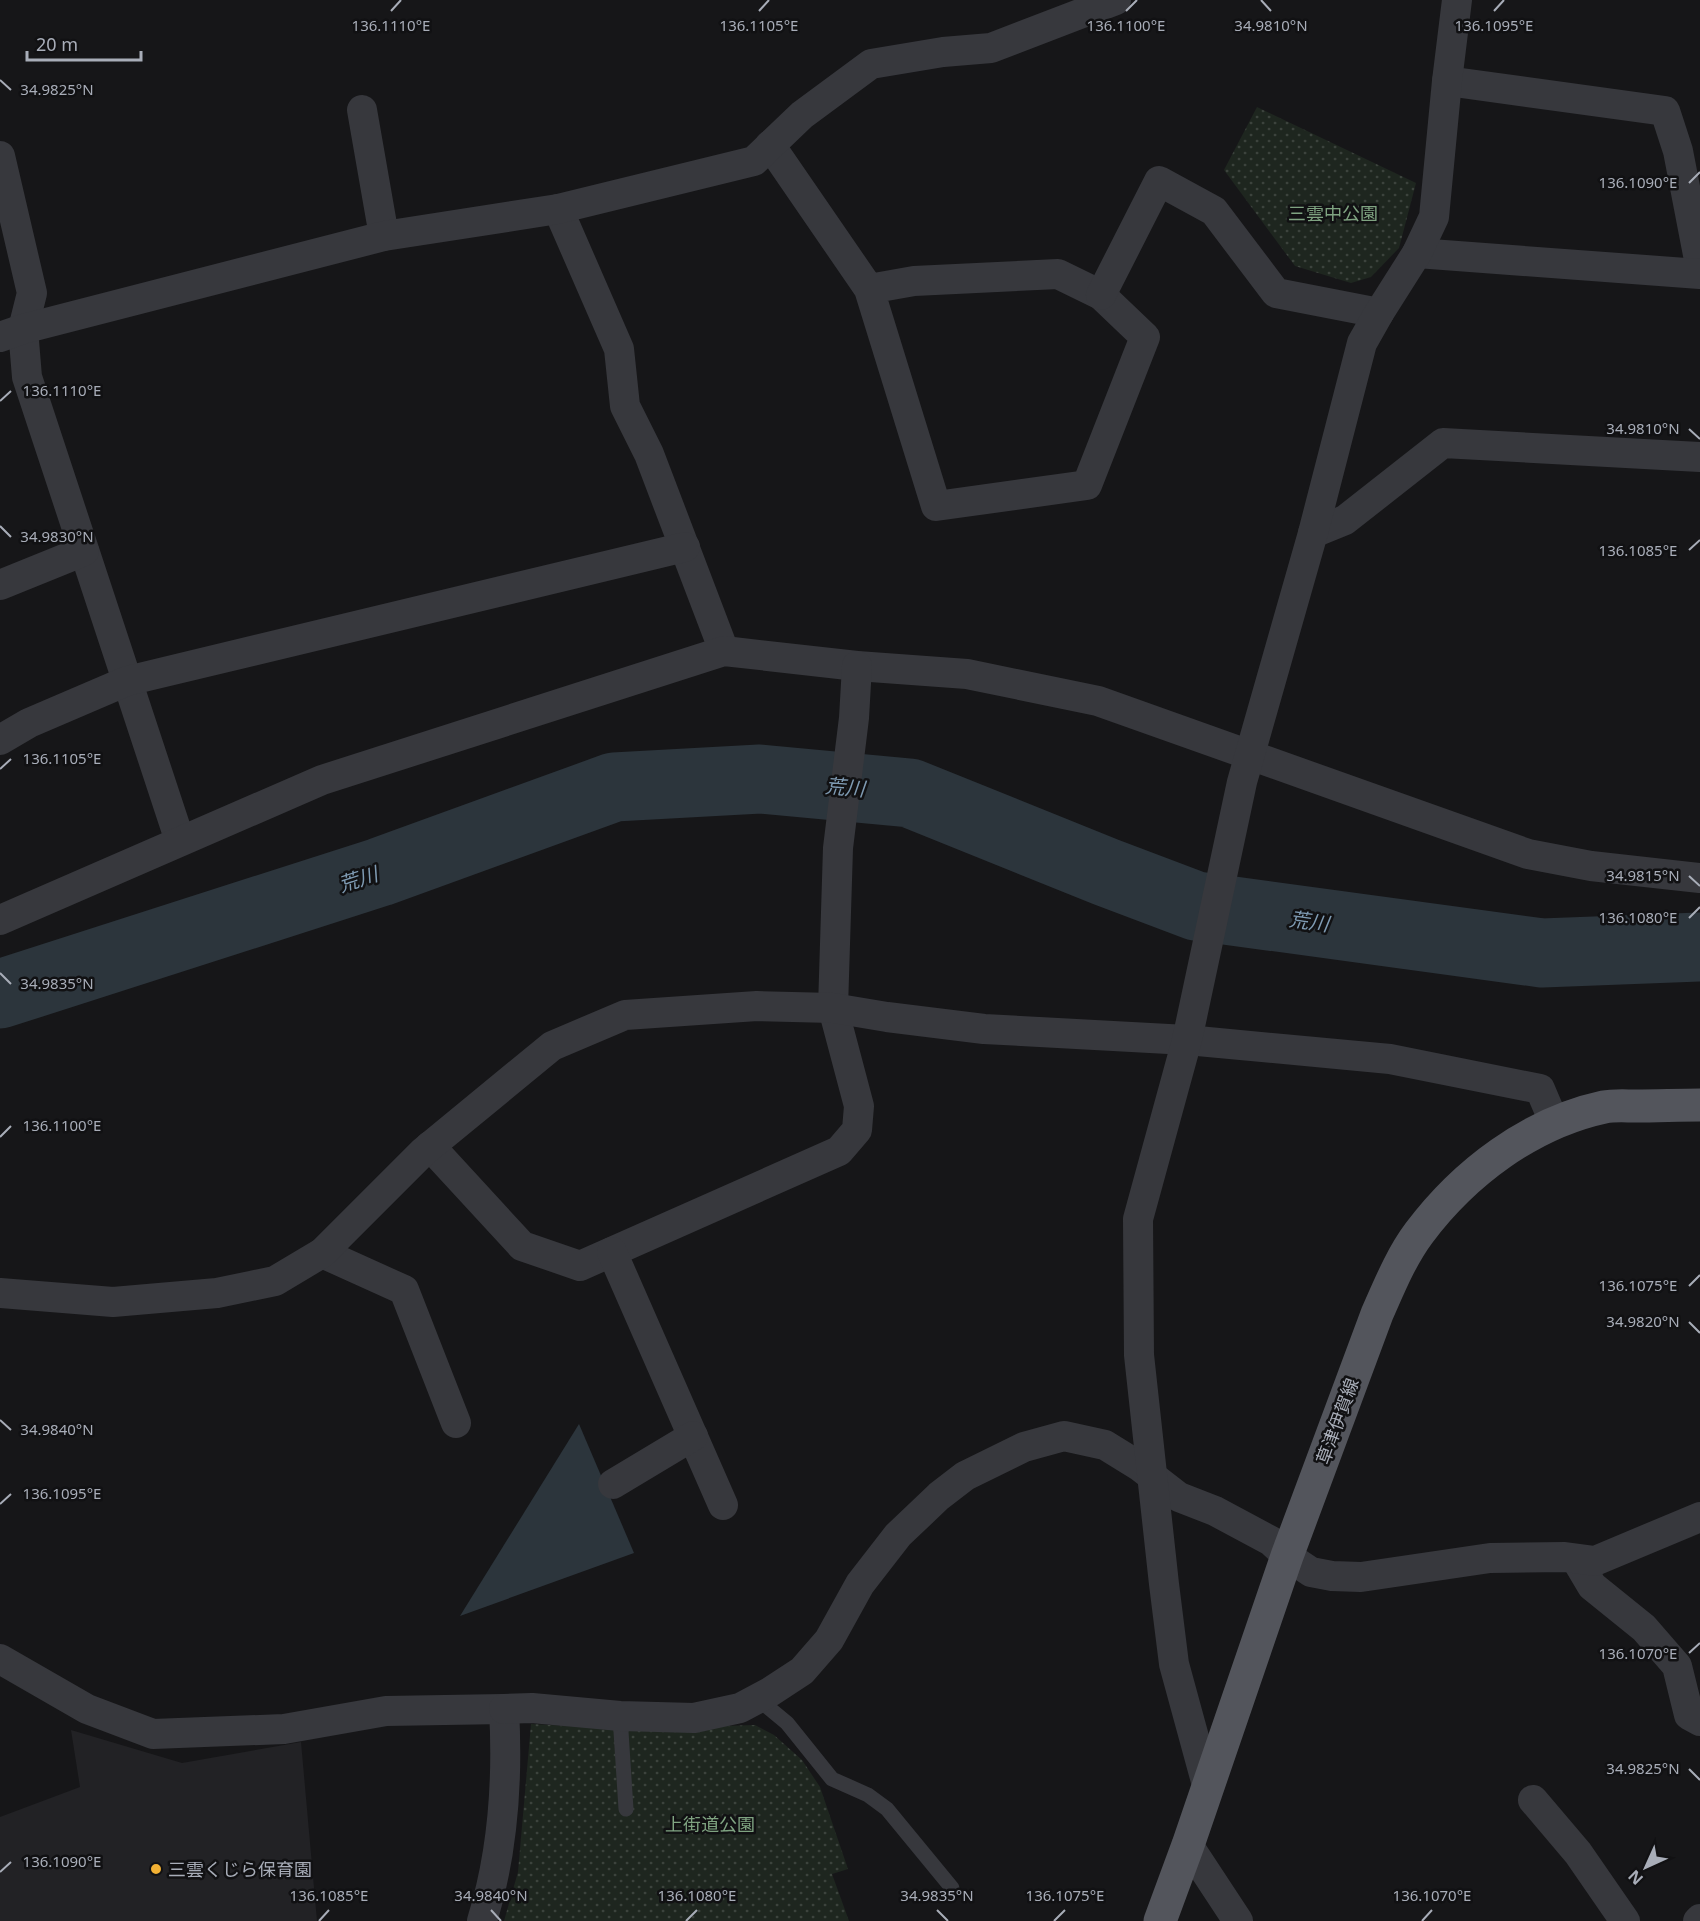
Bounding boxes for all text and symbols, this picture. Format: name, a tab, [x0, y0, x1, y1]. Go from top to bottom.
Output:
text: 136.1110°E	[352, 15, 430, 35]
text: 136.1105°E	[720, 15, 798, 35]
text: 136.1100°E	[1087, 15, 1165, 35]
text: 34.9810°N	[1234, 15, 1308, 35]
text: 136.1095°E	[1455, 15, 1533, 35]
scale bar	[27, 24, 141, 62]
text: 20 m	[36, 32, 78, 56]
text: 34.9825°N	[20, 79, 94, 99]
text: 136.1090°E	[1599, 172, 1677, 192]
park label: 三雲中公園	[1288, 201, 1378, 225]
text: 136.1110°E	[23, 380, 101, 400]
text: 34.9810°N	[1606, 418, 1680, 438]
text: 34.9830°N	[20, 526, 94, 546]
text: 136.1085°E	[1599, 540, 1677, 560]
text: 136.1105°E	[23, 748, 101, 768]
water label: 荒川	[824, 772, 868, 802]
water label: 荒川	[335, 859, 383, 898]
text: 34.9815°N	[1606, 865, 1680, 885]
water label: 荒川	[1287, 905, 1333, 937]
text: 136.1080°E	[1599, 907, 1677, 927]
text: 34.9835°N	[20, 973, 94, 993]
text: 136.1100°E	[23, 1115, 101, 1135]
text: 136.1075°E	[1599, 1275, 1677, 1295]
text: 34.9820°N	[1606, 1311, 1680, 1331]
street label: 草津伊賀線	[1310, 1375, 1364, 1467]
text: 34.9840°N	[20, 1419, 94, 1439]
text: 136.1095°E	[23, 1483, 101, 1503]
text: 136.1070°E	[1599, 1643, 1677, 1663]
text: 34.9825°N	[1606, 1758, 1680, 1778]
park label: 上街道公園	[665, 1812, 755, 1836]
north arrow	[1616, 1837, 1676, 1897]
text: 136.1090°E	[23, 1851, 101, 1871]
place label: 三雲くじら保育園	[168, 1857, 312, 1881]
marker: 三雲くじら保育園	[149, 1862, 163, 1876]
text: N	[1623, 1865, 1648, 1890]
text: 136.1085°E	[290, 1885, 368, 1905]
text: 34.9840°N	[454, 1885, 528, 1905]
text: 136.1080°E	[658, 1885, 736, 1905]
text: 34.9835°N	[900, 1885, 974, 1905]
text: 136.1075°E	[1026, 1885, 1104, 1905]
text: 136.1070°E	[1393, 1885, 1471, 1905]

